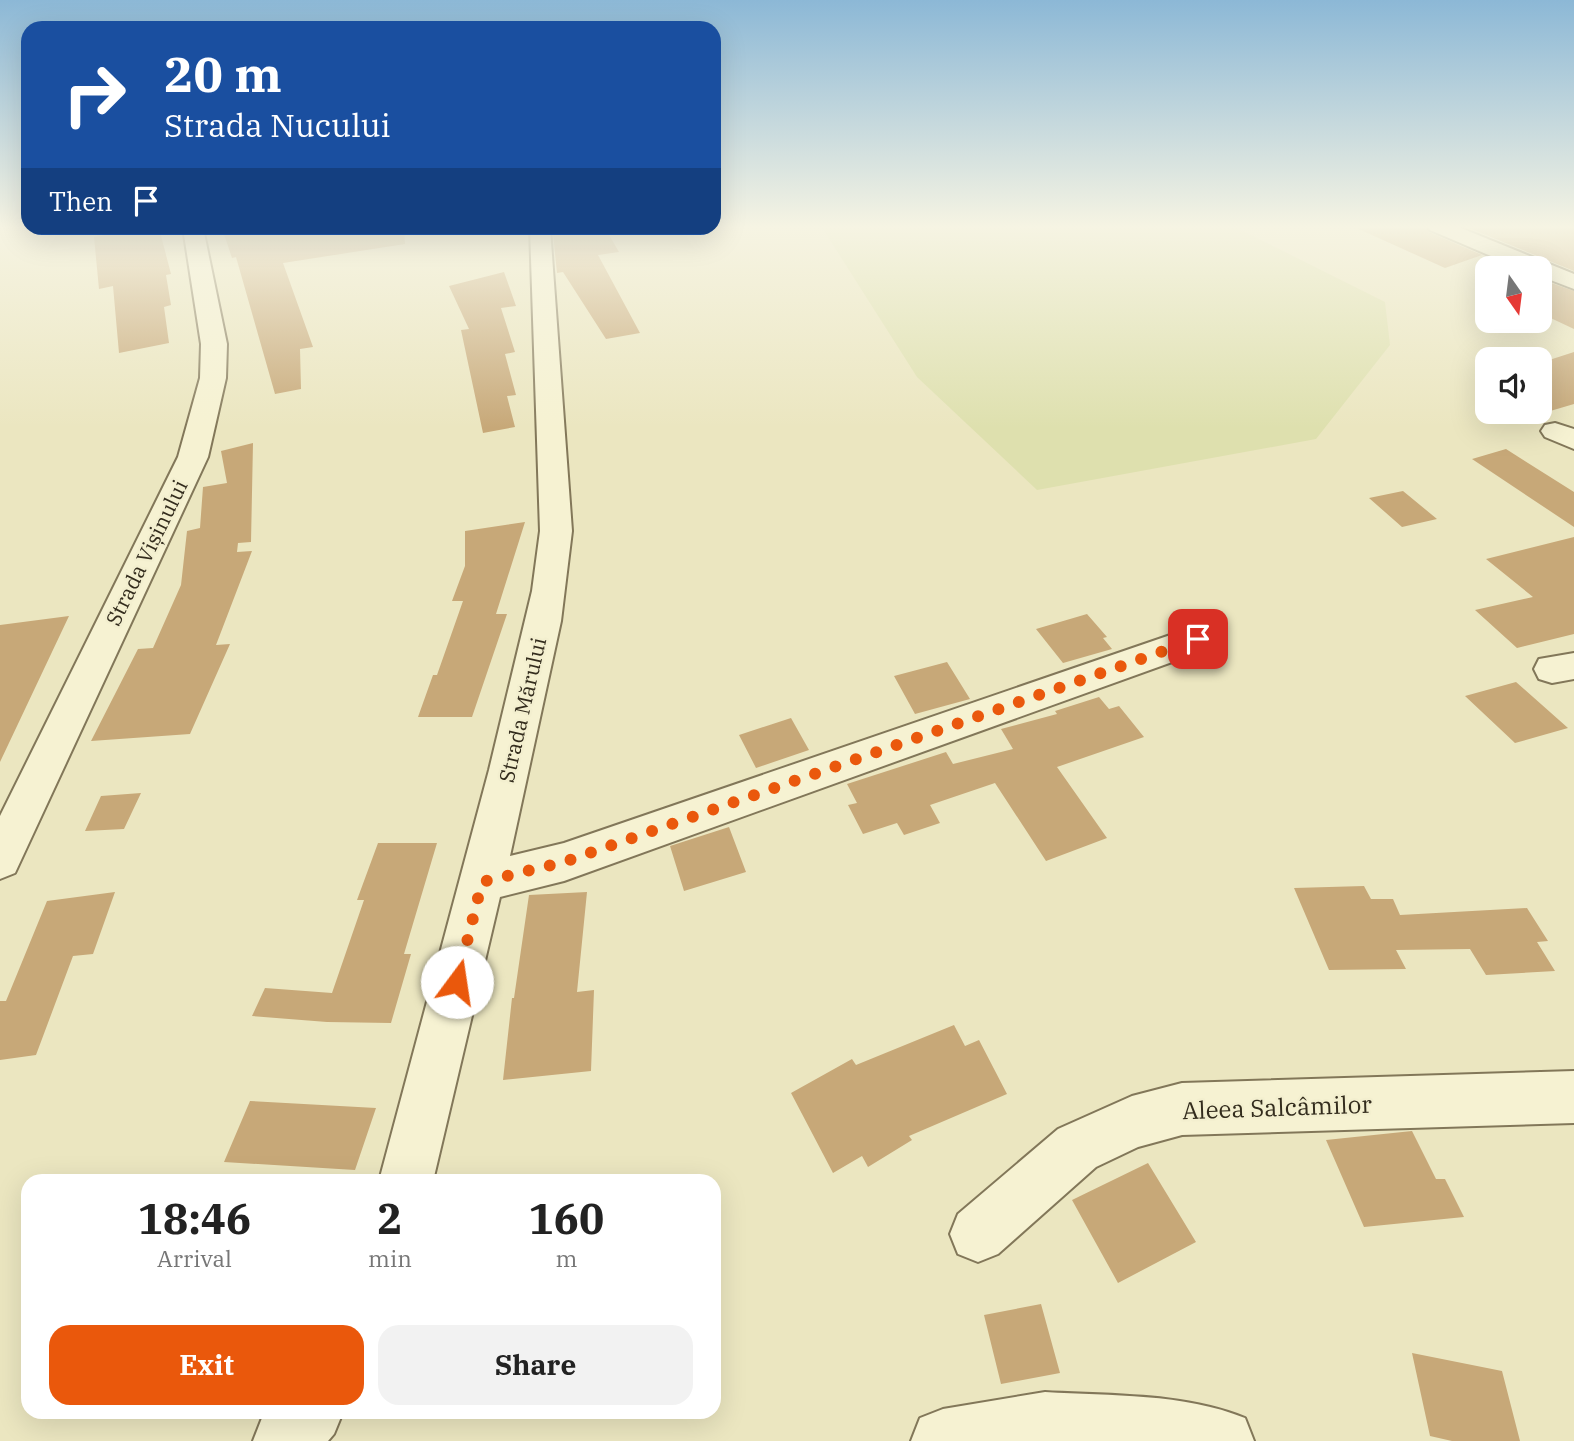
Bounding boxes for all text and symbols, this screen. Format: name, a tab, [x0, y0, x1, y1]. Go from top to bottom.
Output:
text: 20 m	[164, 42, 282, 105]
icon: right	[49, 49, 140, 140]
text: Strada Nucului	[164, 104, 391, 146]
icon: arrive	[127, 182, 165, 220]
text: Then	[49, 184, 113, 218]
north arrow	[1475, 256, 1552, 332]
map controls	[1475, 256, 1552, 424]
button: sound	[1475, 347, 1552, 424]
street label: Strada Vișinului	[99, 475, 194, 630]
pin	[1168, 609, 1228, 669]
icon: arrive	[1179, 620, 1217, 658]
street label: Strada Mărului	[492, 634, 552, 785]
position arrow	[420, 945, 494, 1019]
street label: Aleea Salcâmilor	[1182, 1088, 1373, 1126]
text: 18:46	[138, 1191, 251, 1246]
text: 2	[377, 1191, 403, 1246]
text: 160	[529, 1191, 604, 1246]
text: Arrival	[157, 1243, 232, 1273]
text: min	[368, 1243, 412, 1273]
text: m	[555, 1243, 577, 1273]
button: Exit	[49, 1325, 364, 1405]
button: Share	[378, 1325, 693, 1405]

